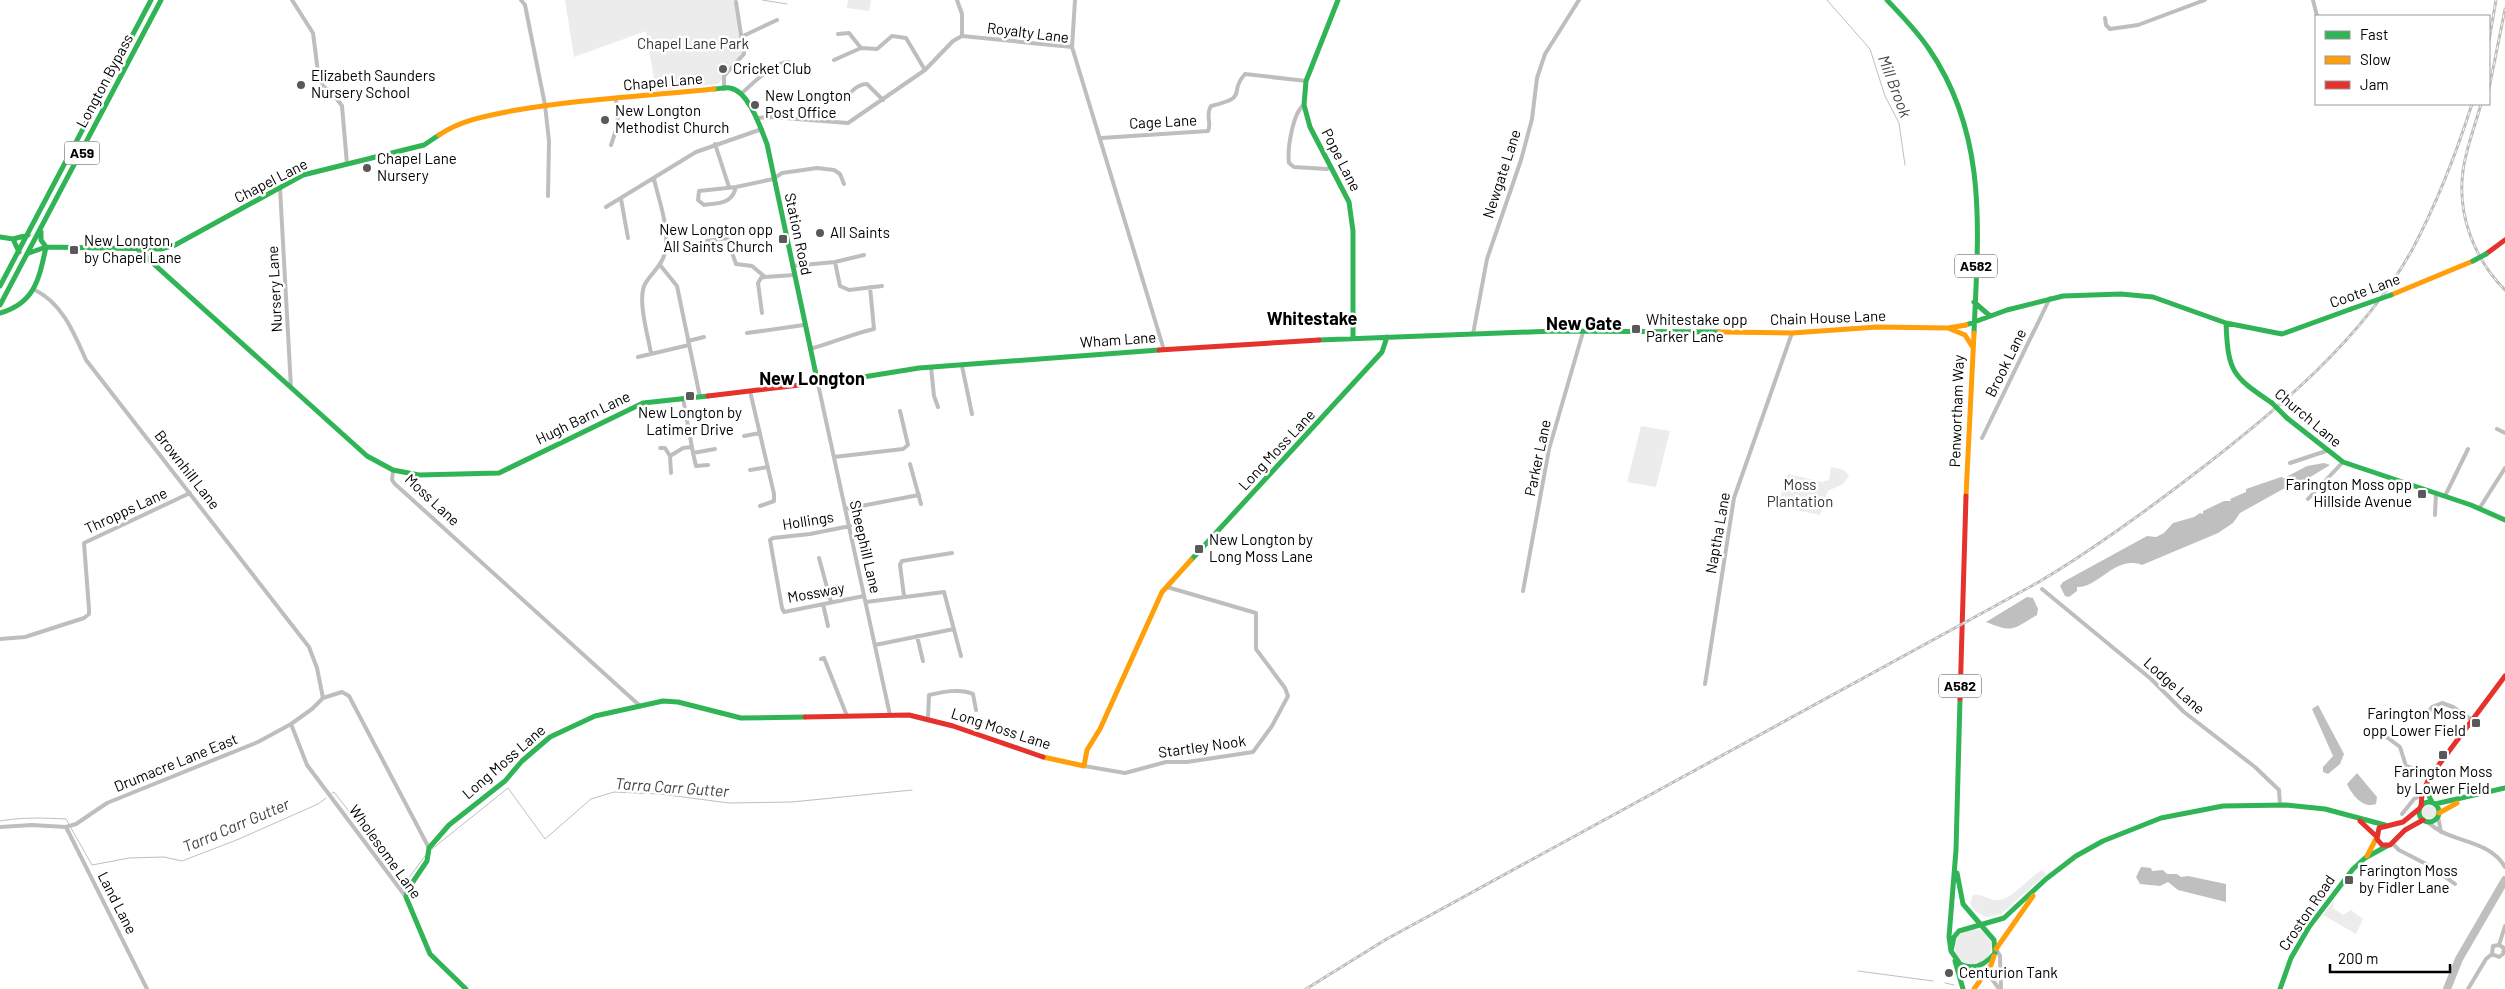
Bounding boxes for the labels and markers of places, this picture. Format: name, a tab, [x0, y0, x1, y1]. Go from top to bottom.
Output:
place label: Cricket Club	[733, 59, 812, 77]
marker: Cricket Club	[717, 63, 729, 75]
place label: Elizabeth Saunders Nursery School	[311, 66, 435, 101]
marker: Elizabeth Saunders Nursery School	[295, 79, 307, 91]
place label: New Longton Post Office	[765, 86, 851, 121]
marker: New Longton Post Office	[749, 99, 761, 111]
place label: New Longton Methodist Church	[615, 101, 729, 136]
marker: New Longton Methodist Church	[599, 114, 611, 126]
place label: Chapel Lane Nursery	[377, 149, 457, 184]
marker: Chapel Lane Nursery	[361, 162, 373, 174]
place label: New Longton opp All Saints Church	[659, 220, 773, 255]
place label: All Saints	[830, 223, 890, 241]
marker: All Saints	[814, 227, 826, 239]
place label: New Longton, by Chapel Lane	[84, 231, 182, 266]
marker: New Longton opp All Saints Church	[777, 233, 789, 245]
marker: New Longton, by Chapel Lane	[68, 244, 80, 256]
place label: Whitestake opp Parker Lane	[1646, 310, 1747, 345]
marker: Whitestake opp Parker Lane	[1630, 323, 1642, 335]
marker: New Longton by Latimer Drive	[684, 390, 696, 402]
place label: New Longton by Latimer Drive	[638, 403, 742, 438]
place label: Farington Moss opp Hillside Avenue	[2286, 475, 2412, 510]
marker: Farington Moss opp Hillside Avenue	[2416, 488, 2428, 500]
place label: New Longton by Long Moss Lane	[1209, 530, 1313, 565]
marker: New Longton by Long Moss Lane	[1193, 543, 1205, 555]
place label: Farington Moss opp Lower Field	[2363, 704, 2466, 739]
marker: Farington Moss opp Lower Field	[2470, 717, 2482, 729]
marker: Farington Moss by Lower Field	[2437, 749, 2449, 761]
place label: Farington Moss by Lower Field	[2394, 762, 2492, 797]
place label: Farington Moss by Fidler Lane	[2359, 861, 2458, 896]
marker: Farington Moss by Fidler Lane	[2343, 874, 2355, 886]
place label: Centurion Tank	[1959, 963, 2058, 981]
marker: Centurion Tank	[1943, 967, 1955, 979]

